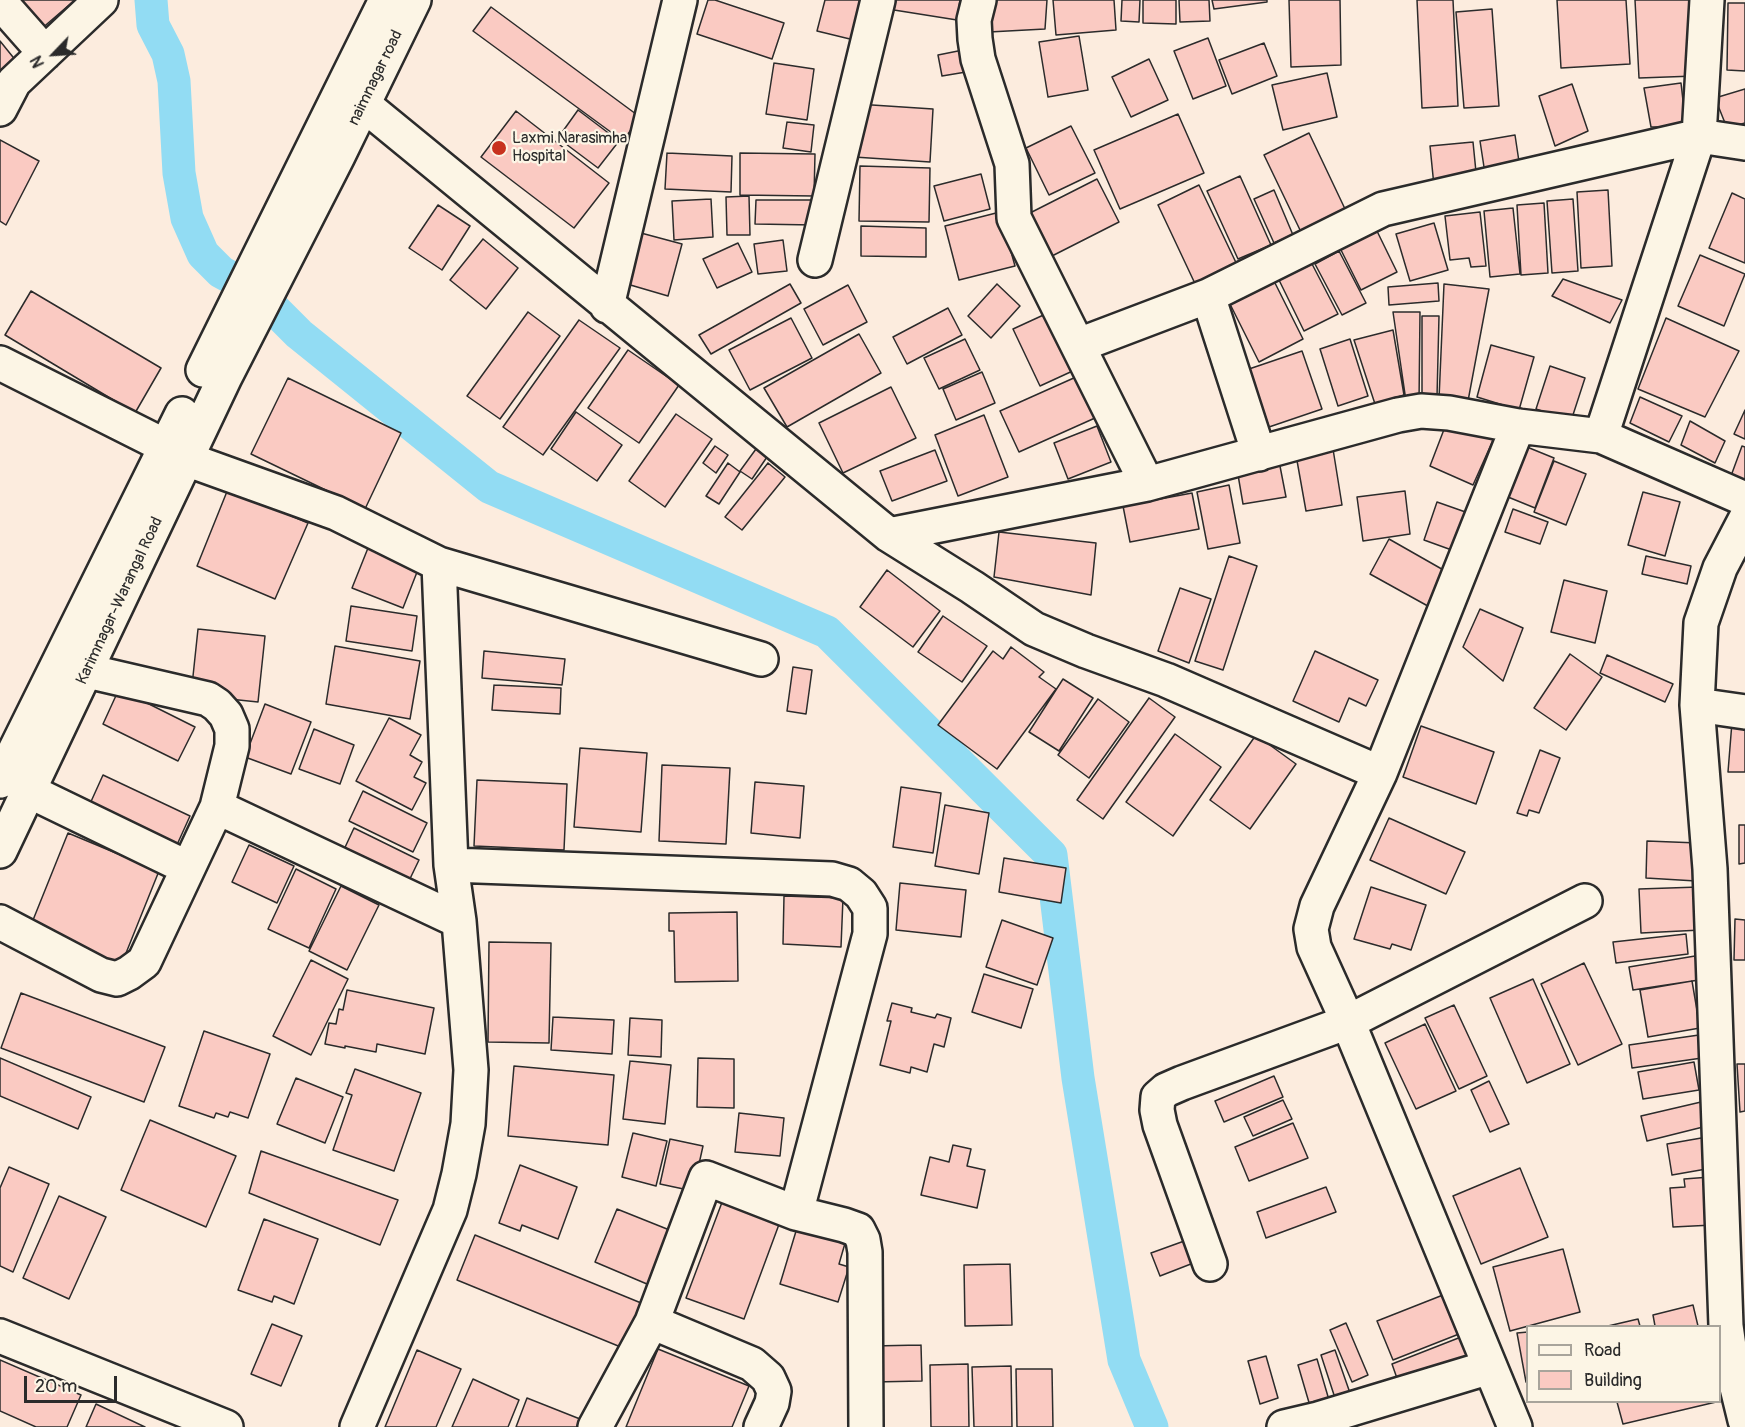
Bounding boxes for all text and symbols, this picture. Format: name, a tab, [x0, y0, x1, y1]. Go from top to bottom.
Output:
north arrow	[24, 24, 84, 84]
street label: naimnagar road	[345, 27, 407, 129]
text: N	[26, 52, 49, 71]
place label: Laxmi Narasimha Hospital	[512, 129, 627, 167]
marker: Laxmi Narasimha Hospital	[490, 139, 508, 157]
street label: Karimnagar-Warangal Road	[73, 514, 167, 688]
legend	[1526, 1325, 1721, 1403]
text: Road	[1584, 1339, 1621, 1362]
scale bar	[27, 1364, 120, 1402]
text: Building	[1584, 1369, 1642, 1392]
text: 20 m	[35, 1375, 77, 1398]

